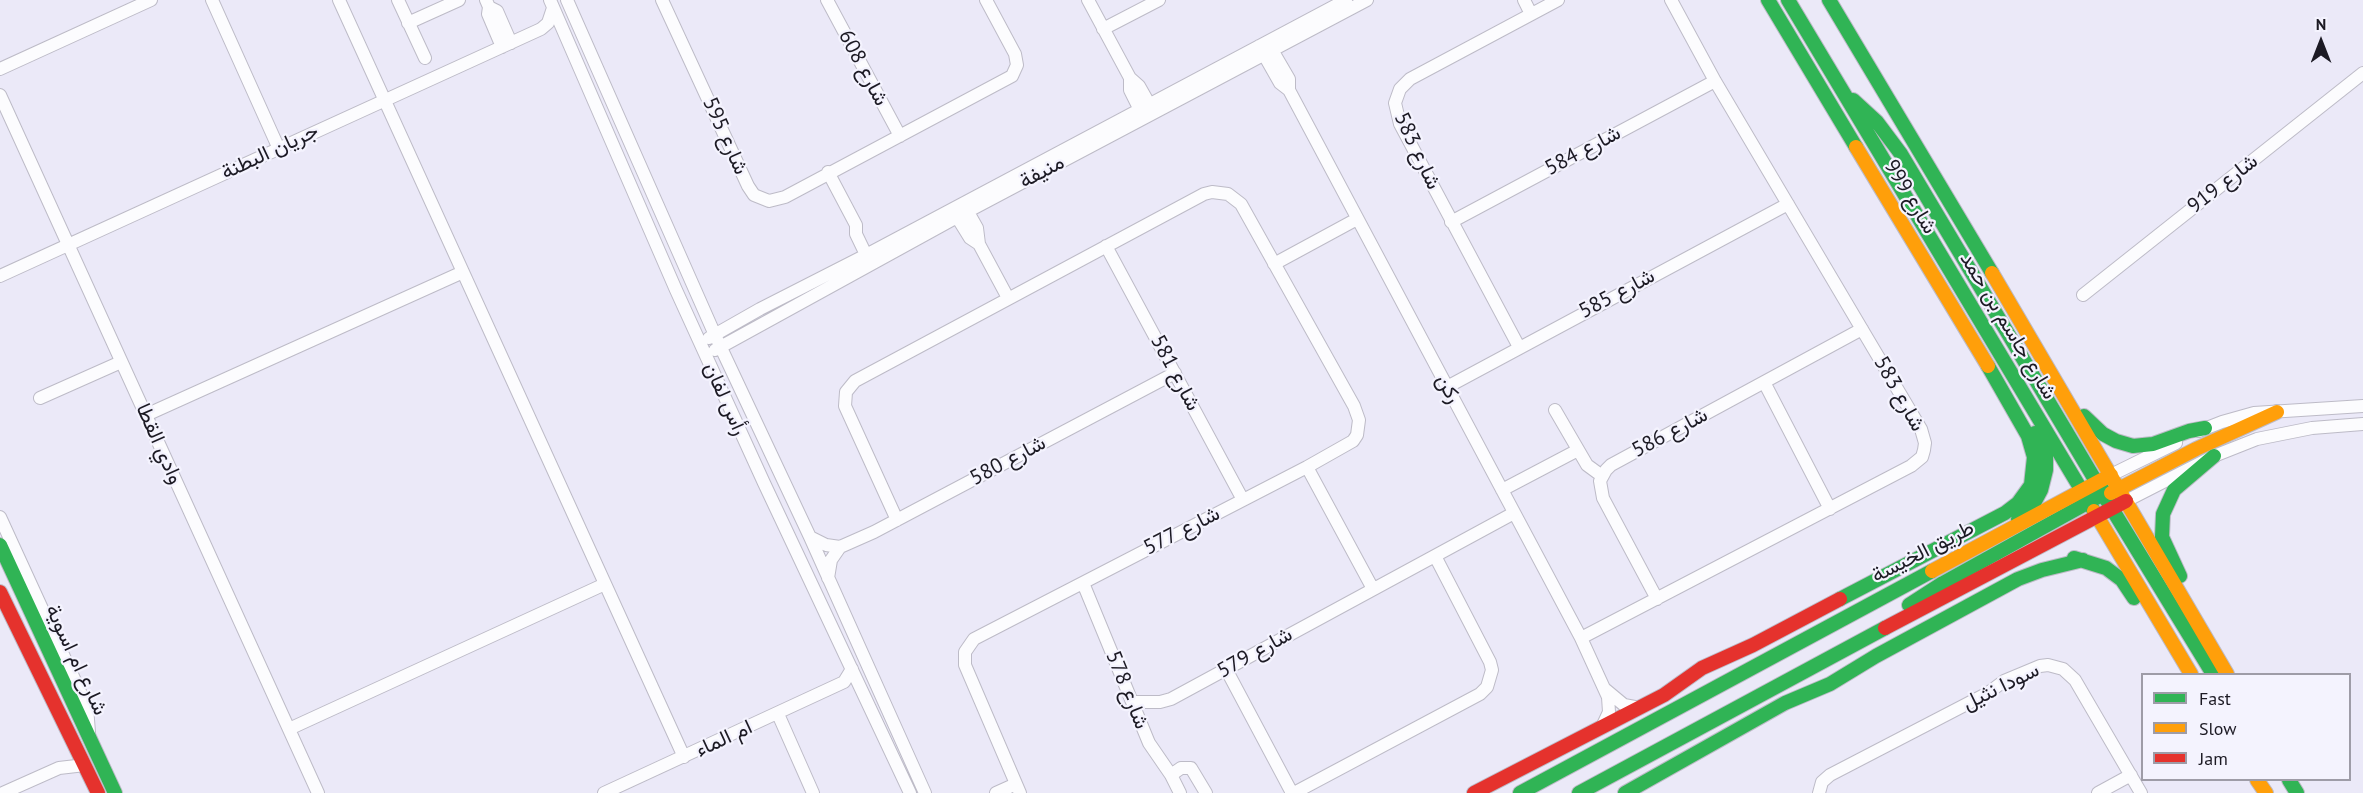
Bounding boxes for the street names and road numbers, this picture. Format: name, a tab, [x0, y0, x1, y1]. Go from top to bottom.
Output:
street label: شارع 608	[833, 26, 893, 110]
street label: شارع 595	[697, 93, 753, 179]
street label: شارع 583	[1388, 108, 1446, 194]
street label: جريان البطنة	[217, 119, 323, 185]
street label: شارع 584	[1541, 121, 1625, 181]
street label: شارع 919	[2183, 149, 2263, 219]
street label: منيفة	[1015, 150, 1069, 194]
street label: شارع 999	[1878, 155, 1942, 239]
street label: شارع جاسم بن حمد	[1954, 248, 2062, 404]
street label: شارع 585	[1575, 264, 1659, 324]
street label: شارع 581	[1145, 331, 1205, 415]
street label: شارع 583	[1868, 352, 1930, 436]
street label: رأس لفان	[698, 359, 752, 439]
street label: ركن	[1430, 370, 1466, 408]
street label: وادي القطا	[130, 400, 188, 488]
street label: شارع 586	[1628, 403, 1712, 463]
street label: شارع 580	[966, 431, 1050, 491]
street label: شارع 577	[1140, 501, 1224, 561]
street label: طريق الخيسة	[1868, 515, 1978, 589]
street label: شارع ام اسوية	[39, 601, 113, 719]
street label: شارع 579	[1213, 622, 1297, 684]
street label: شارع 578	[1100, 647, 1154, 733]
street label: سودا نثيل	[1958, 658, 2044, 716]
street label: ام الماء	[692, 715, 756, 763]

